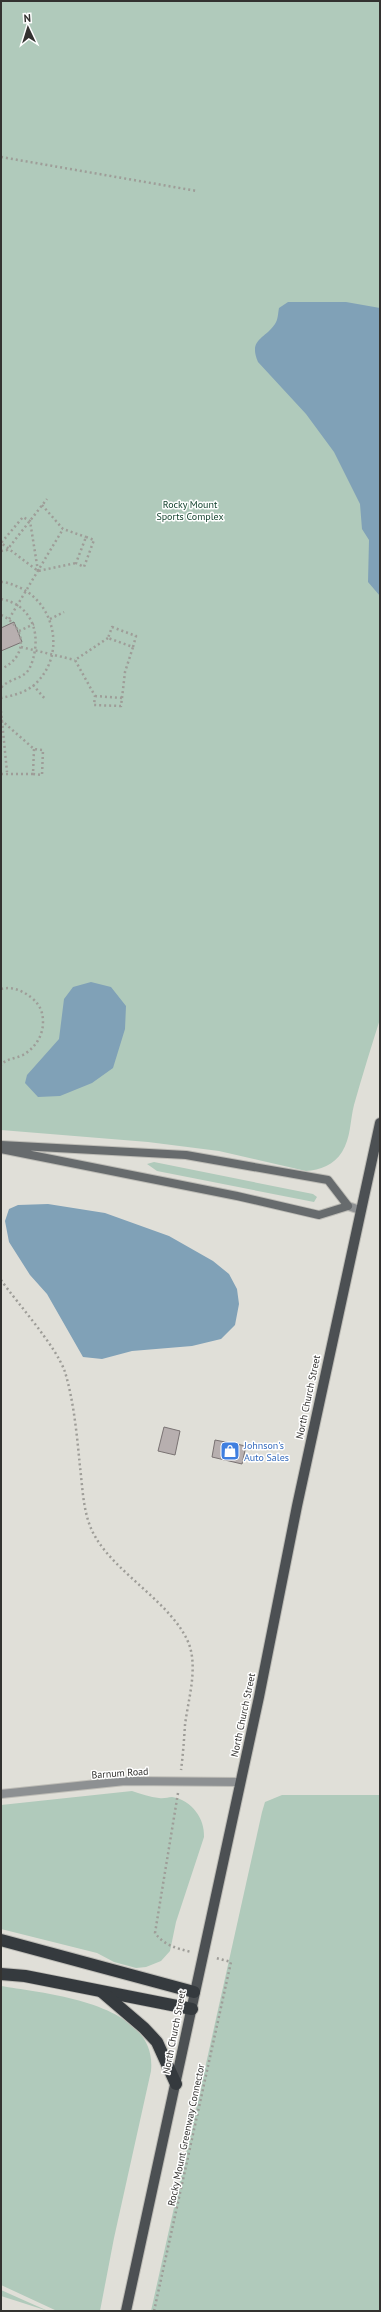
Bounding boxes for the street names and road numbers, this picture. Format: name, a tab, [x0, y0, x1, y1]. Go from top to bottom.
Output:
street label: North Church Street	[293, 1353, 323, 1440]
street label: North Church Street	[228, 1671, 258, 1758]
street label: Barnum Road	[91, 1765, 149, 1781]
street label: North Church Street	[159, 1988, 189, 2075]
street label: Rocky Mount Greenway Connector	[165, 2062, 208, 2207]

